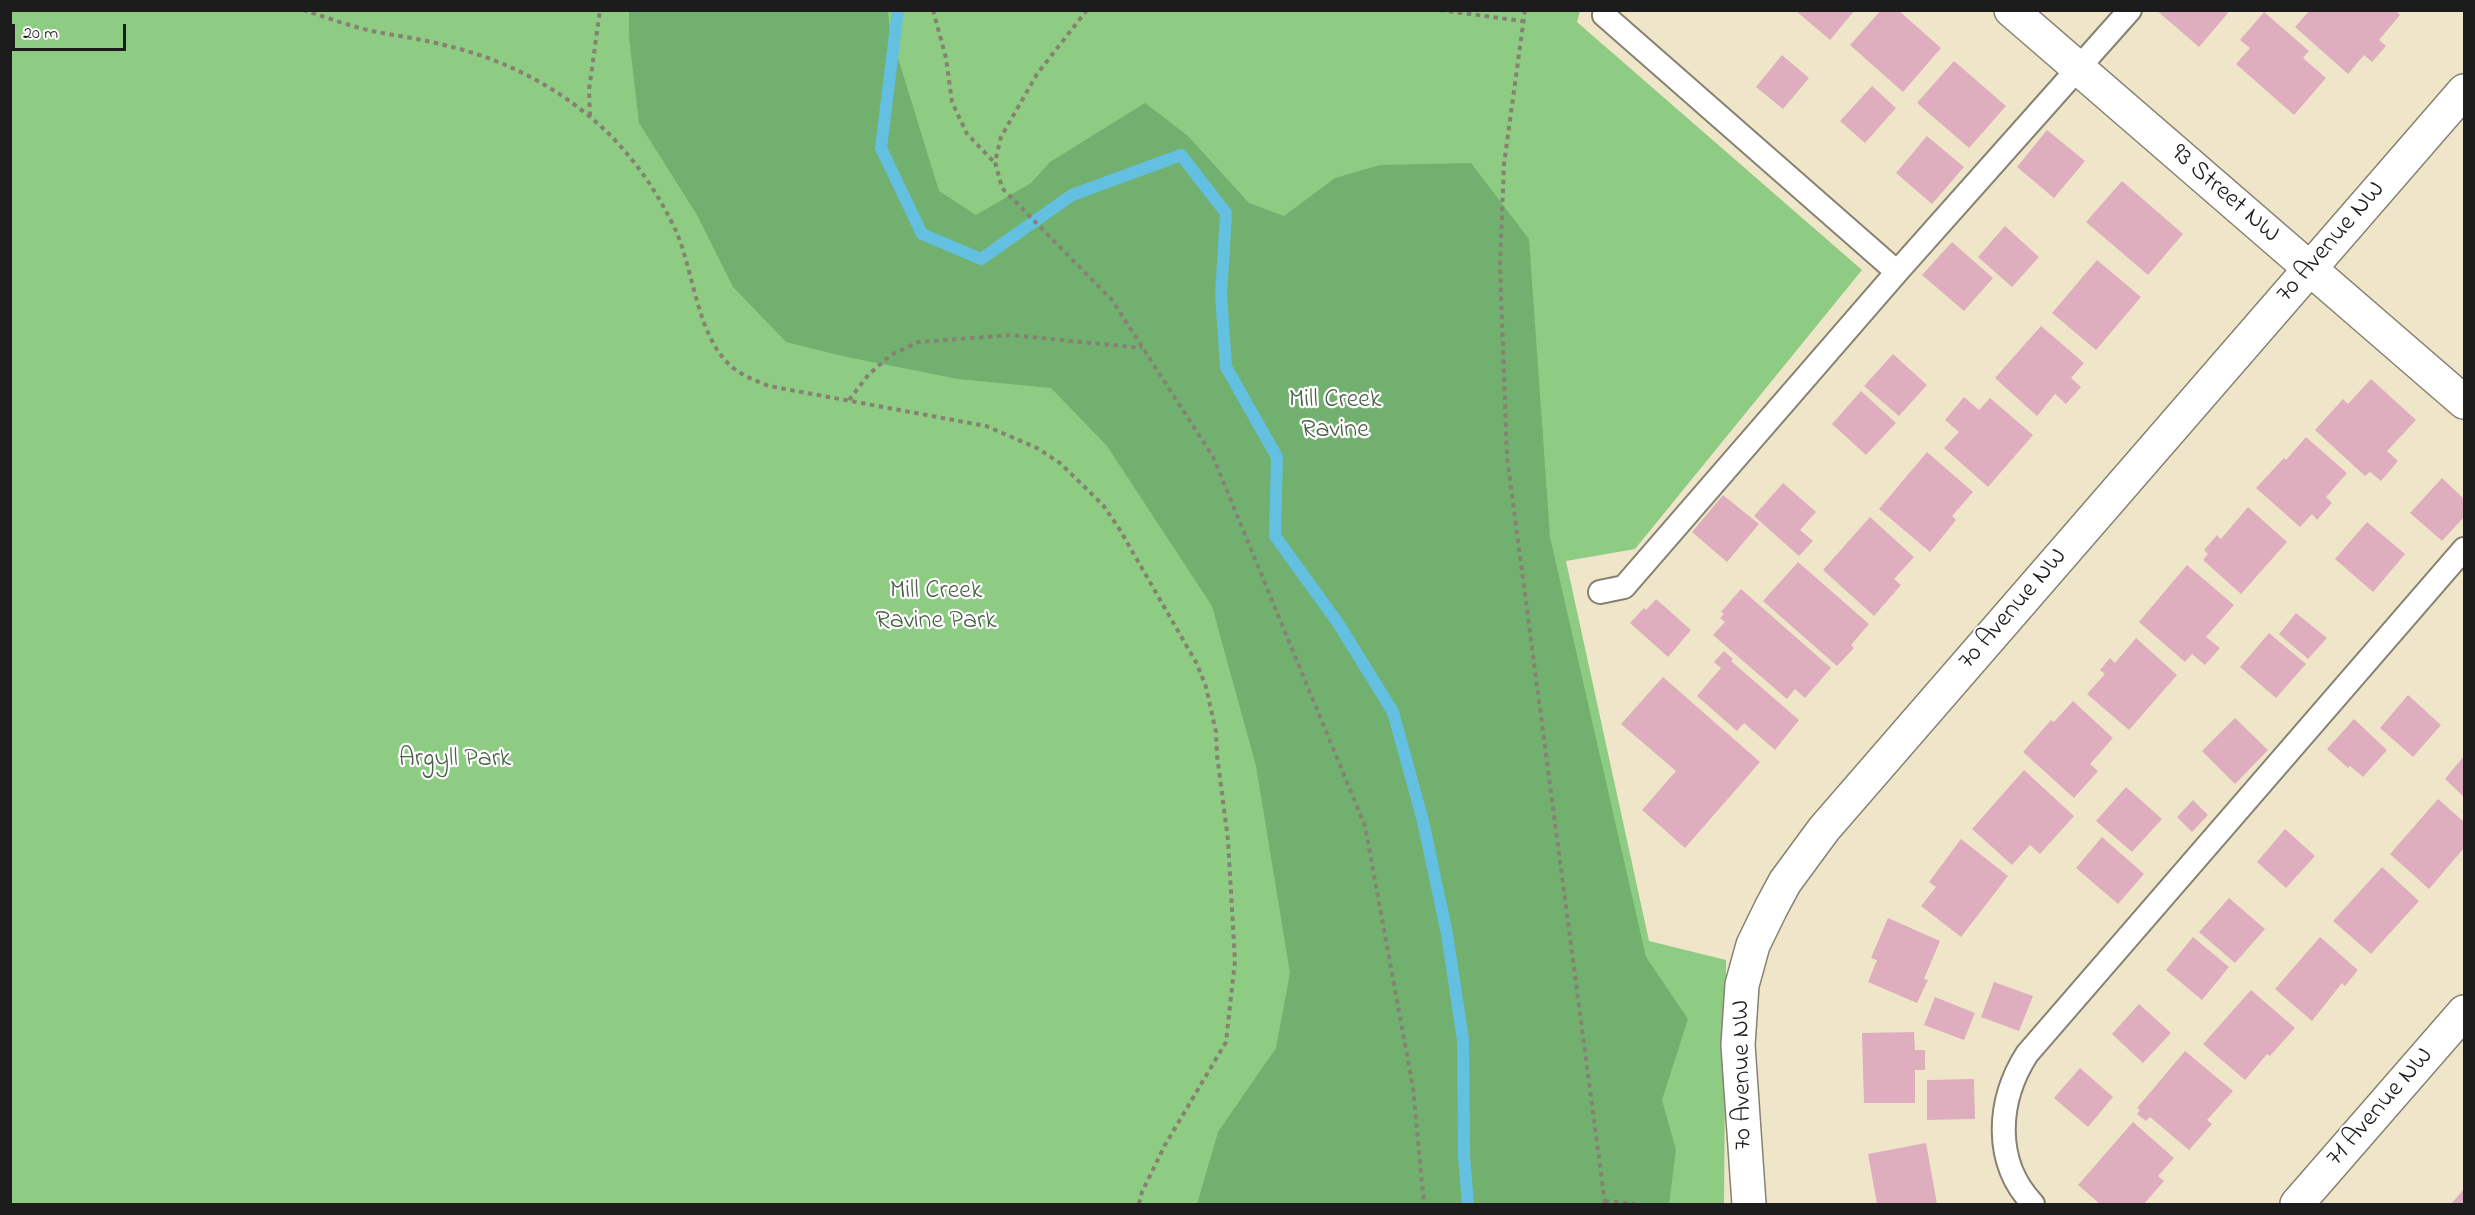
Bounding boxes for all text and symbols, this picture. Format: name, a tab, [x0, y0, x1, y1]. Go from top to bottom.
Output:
scale bar	[15, 12, 129, 50]
text: 20 m	[23, 21, 58, 47]
street label: 93 Street NW	[2163, 139, 2285, 251]
street label: 70 Avenue NW	[2271, 176, 2393, 310]
park label: Mill Creek Ravine	[1289, 386, 1381, 448]
street label: 70 Avenue NW	[1953, 543, 2075, 677]
park label: Mill Creek Ravine Park	[875, 577, 997, 638]
park label: Argyll Park	[399, 745, 511, 777]
street label: 70 Avenue NW	[1727, 1000, 1761, 1150]
street label: 71 Avenue NW	[2321, 1042, 2441, 1174]

